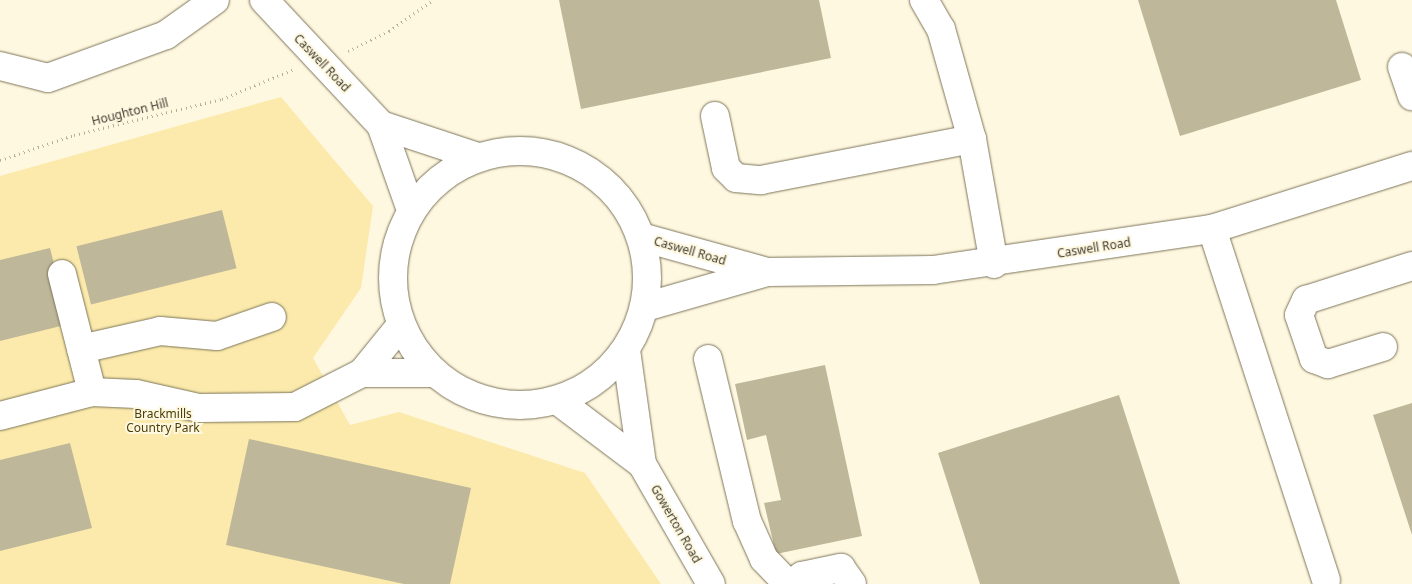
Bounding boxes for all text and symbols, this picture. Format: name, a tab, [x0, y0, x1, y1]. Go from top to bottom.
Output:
street label: Caswell Road	[291, 31, 353, 95]
street label: Houghton Hill	[90, 95, 170, 129]
street label: Caswell Road	[652, 234, 728, 268]
street label: Caswell Road	[1056, 235, 1132, 261]
park label: Brackmills Country Park	[126, 407, 200, 435]
street label: Gowerton Road	[648, 482, 704, 566]

